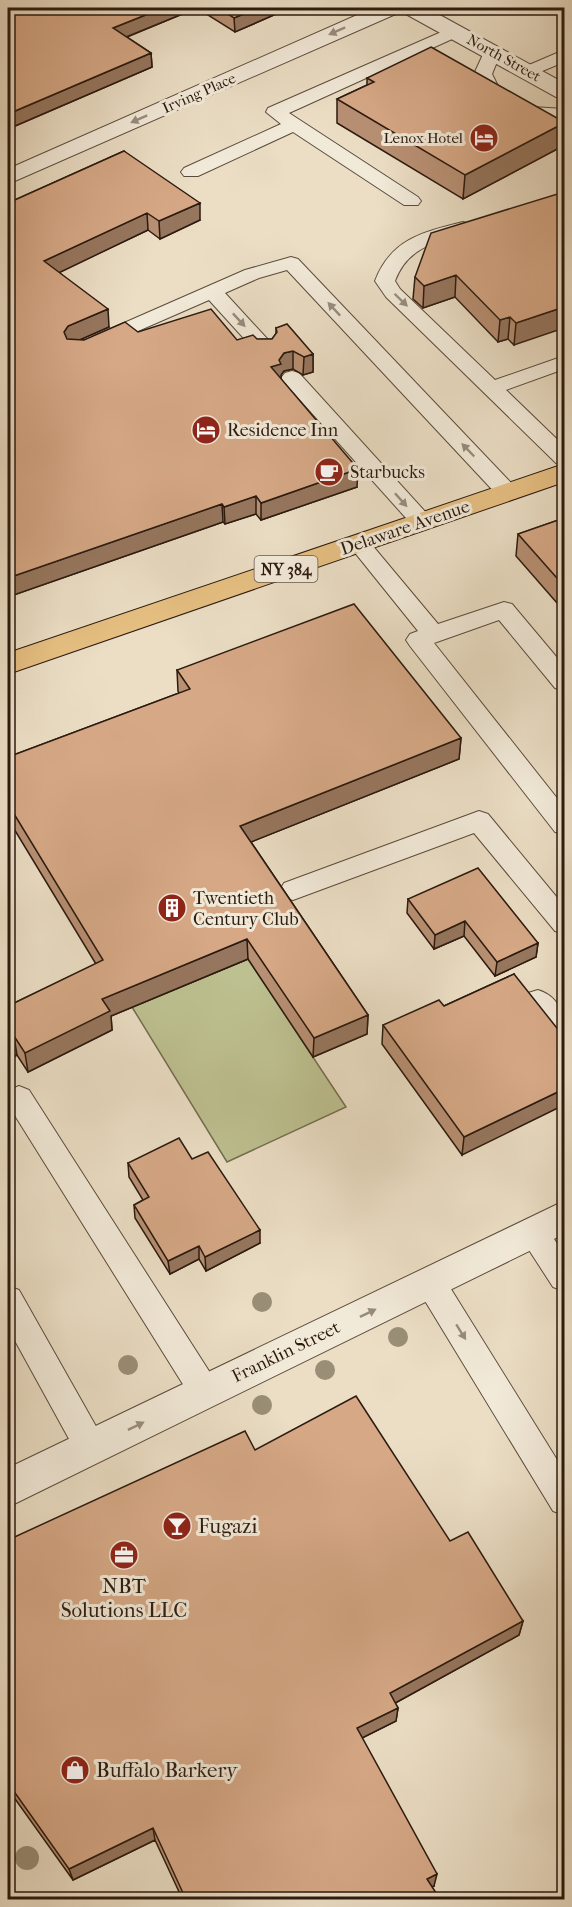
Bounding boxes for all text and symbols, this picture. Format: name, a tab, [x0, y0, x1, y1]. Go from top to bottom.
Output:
one-way arrow	[328, 27, 345, 36]
street label: North Street	[464, 30, 545, 86]
street label: Irving Place	[160, 69, 239, 117]
one-way arrow	[130, 114, 148, 124]
hotel icon: Lenox Hotel	[468, 122, 500, 154]
place label: Lenox Hotel	[383, 129, 463, 147]
one-way arrow	[394, 293, 408, 307]
one-way arrow	[327, 301, 341, 316]
one-way arrow	[232, 313, 246, 328]
hotel icon: Residence Inn	[190, 414, 222, 446]
place label: Residence Inn	[227, 420, 339, 441]
one-way arrow	[461, 443, 475, 458]
cafe icon: Starbucks	[313, 456, 345, 488]
place label: Starbucks	[350, 462, 425, 483]
one-way arrow	[394, 492, 408, 507]
street label: Delaware Avenue	[338, 496, 473, 560]
road number: NY 384	[254, 556, 318, 582]
place label: Twentieth Century Club	[193, 888, 299, 930]
building icon: Twentieth Century Club	[156, 892, 188, 924]
one-way arrow	[359, 1308, 376, 1317]
street label: Franklin Street	[229, 1317, 344, 1387]
one-way arrow	[456, 1324, 467, 1340]
one-way arrow	[127, 1421, 144, 1430]
bar icon: Fugazi	[161, 1510, 193, 1542]
place label: Fugazi	[198, 1514, 258, 1538]
office icon: NBT Solutions LLC	[108, 1539, 140, 1571]
place label: NBT Solutions LLC	[61, 1574, 187, 1622]
shop icon: Buffalo Barkery	[59, 1754, 91, 1786]
place label: Buffalo Barkery	[96, 1758, 238, 1782]

